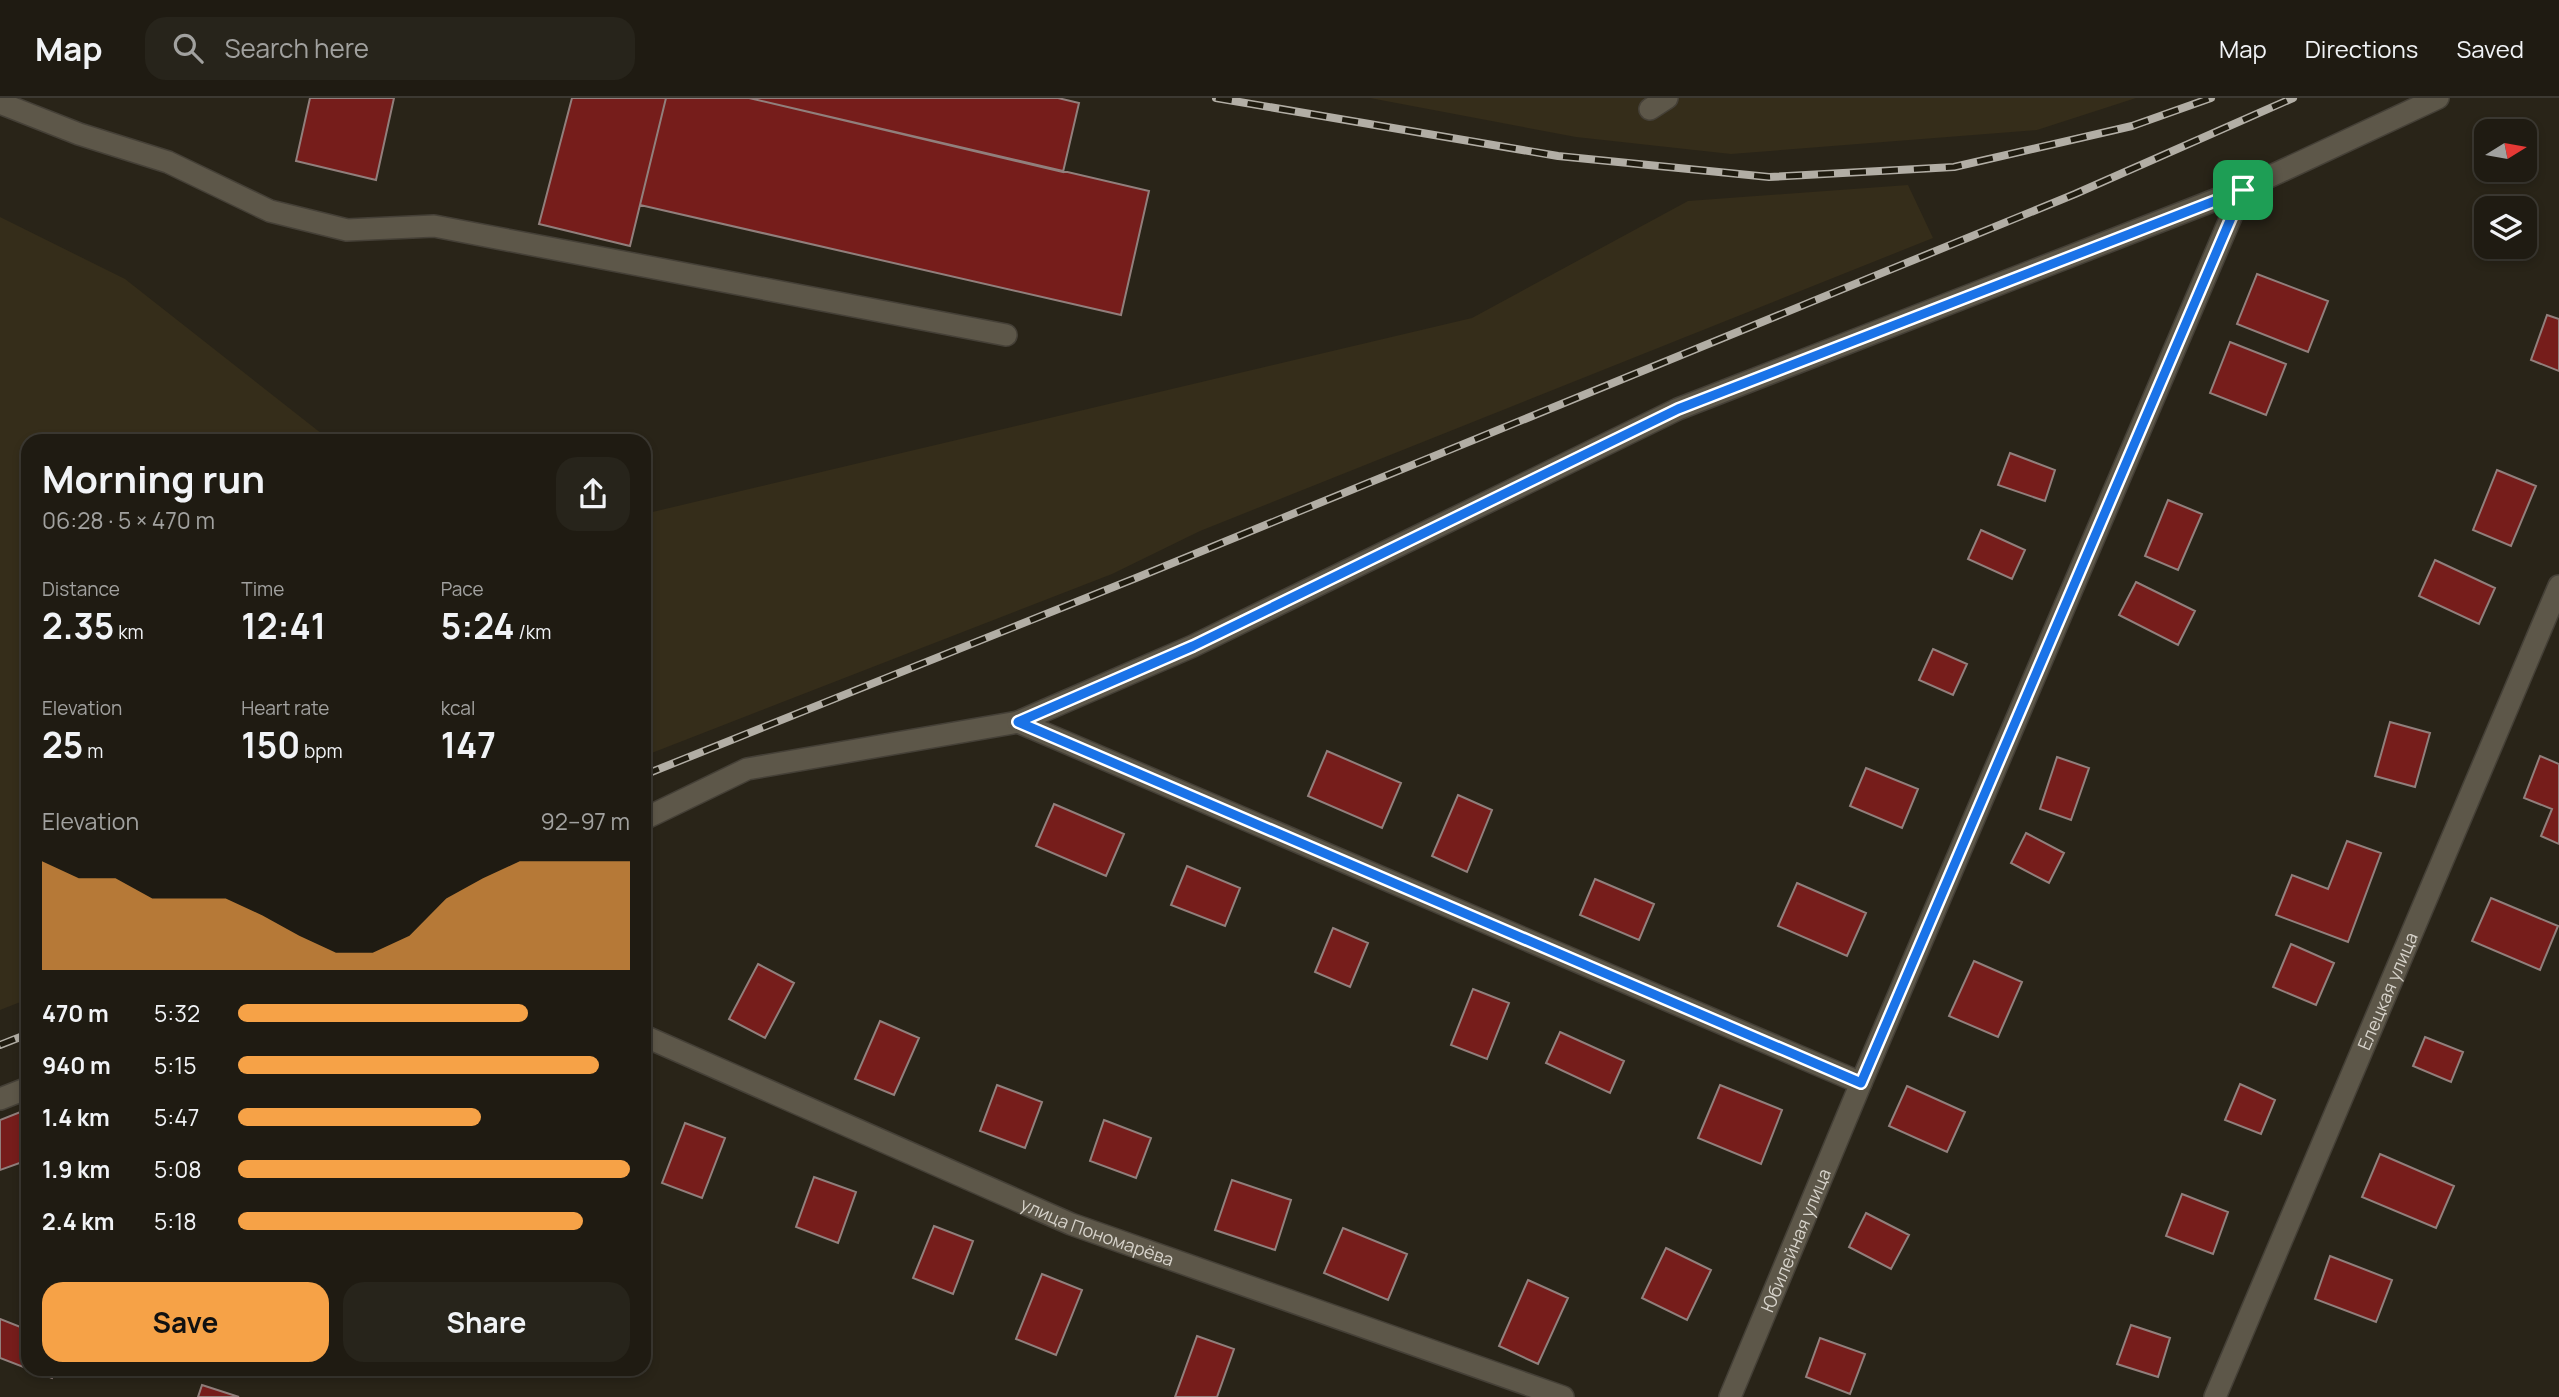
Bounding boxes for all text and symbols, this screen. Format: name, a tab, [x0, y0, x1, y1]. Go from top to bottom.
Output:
search box	[145, 17, 635, 80]
text: Map	[35, 26, 103, 71]
icon: search	[169, 29, 207, 67]
text: Search here	[225, 30, 369, 66]
text: Map	[2219, 32, 2267, 65]
text: Directions	[2305, 32, 2418, 65]
text: Saved	[2456, 32, 2524, 65]
north arrow	[2474, 119, 2538, 182]
map controls	[2474, 119, 2537, 259]
pin	[2213, 160, 2273, 220]
icon: arrive	[2224, 171, 2262, 209]
button: layers	[2474, 196, 2537, 259]
text: Morning run	[42, 452, 265, 504]
button: share	[556, 457, 630, 531]
text: 06:28 · 5 × 470 m	[42, 504, 215, 536]
text: Distance	[42, 576, 120, 602]
text: Time	[241, 576, 284, 602]
text: Pace	[441, 576, 484, 602]
text: 2.35	[42, 602, 114, 650]
text: 12:41	[241, 602, 326, 650]
text: 5:24	[441, 602, 515, 650]
text: km	[114, 619, 144, 645]
text: /km	[515, 619, 551, 645]
text: Elevation	[42, 695, 122, 721]
text: Heart rate	[241, 695, 329, 721]
text: kcal	[441, 695, 475, 721]
text: 25	[42, 721, 83, 769]
text: 150	[241, 721, 300, 769]
text: 147	[441, 721, 496, 769]
text: m	[83, 738, 103, 764]
text: bpm	[300, 738, 343, 764]
text: Elevation	[42, 805, 139, 837]
text: 92–97 m	[541, 805, 630, 837]
street label: Елецкая улица	[2352, 928, 2423, 1054]
text: 470 m	[42, 997, 109, 1029]
text: 5:32	[154, 997, 200, 1029]
text: 940 m	[42, 1049, 111, 1081]
text: 5:15	[154, 1049, 196, 1081]
text: 1.4 km	[42, 1101, 110, 1133]
text: 5:47	[154, 1101, 199, 1133]
text: 1.9 km	[42, 1153, 110, 1185]
text: 5:08	[154, 1153, 202, 1185]
street label: Юбилейная улица	[1755, 1165, 1836, 1316]
street label: улица Пономарёва	[1017, 1191, 1177, 1271]
text: 2.4 km	[42, 1205, 114, 1237]
text: 5:18	[154, 1205, 196, 1237]
button: Save	[42, 1282, 329, 1362]
button: Share	[343, 1282, 630, 1362]

